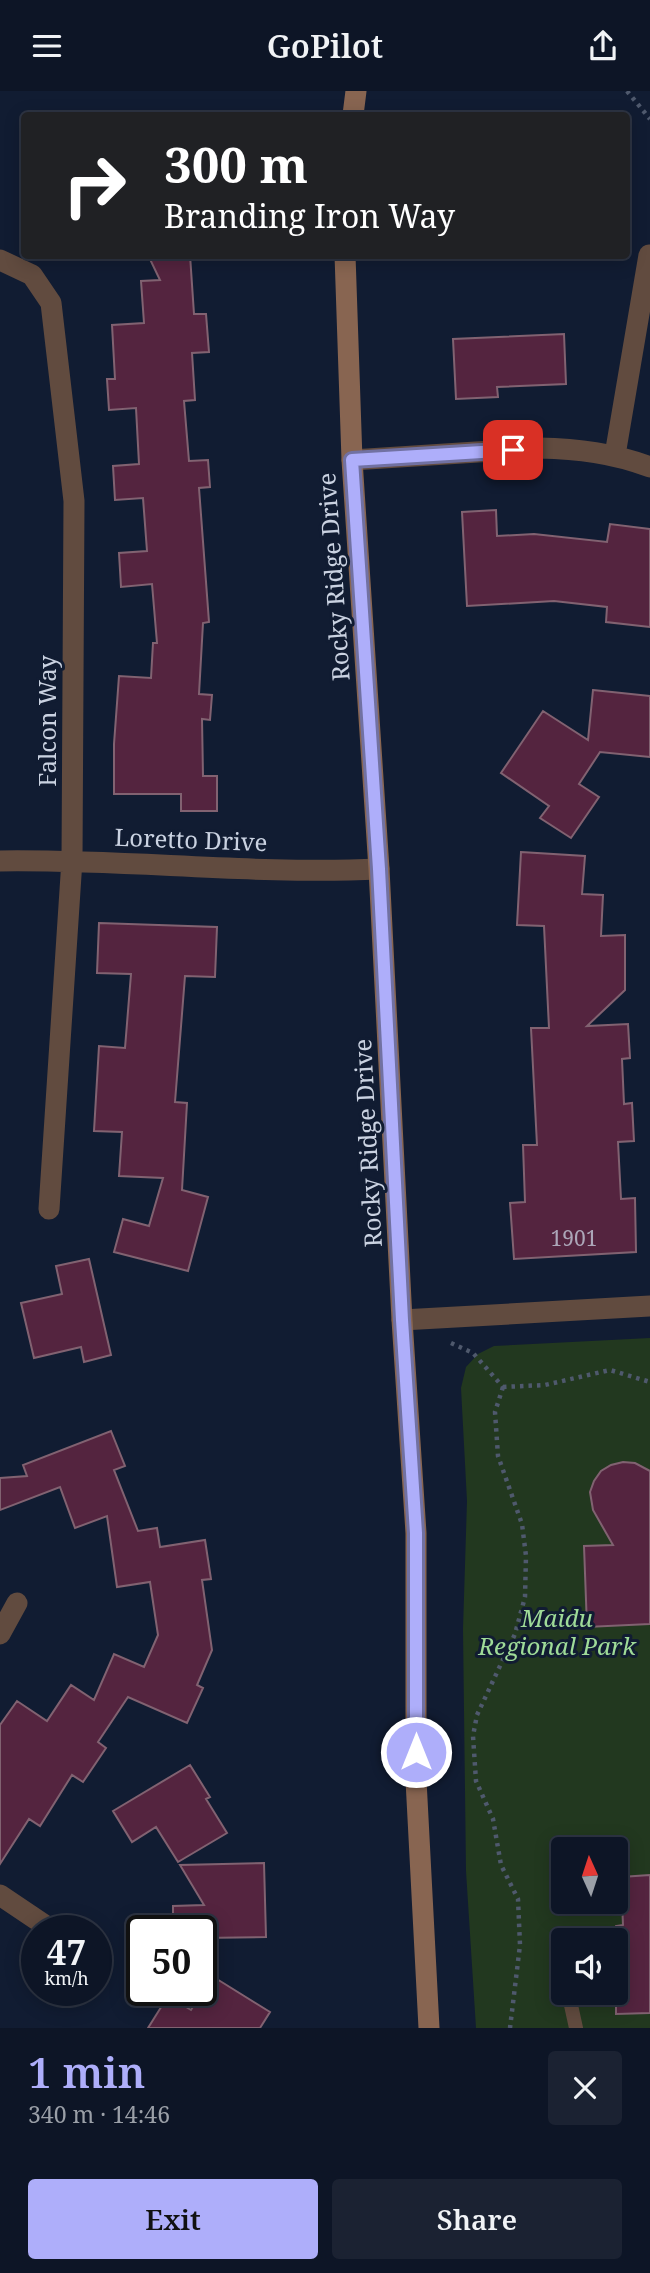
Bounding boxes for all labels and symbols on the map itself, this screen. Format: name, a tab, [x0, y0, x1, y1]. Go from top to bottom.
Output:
pin	[483, 420, 543, 480]
street label: Rocky Ridge Drive	[309, 472, 357, 682]
street label: Falcon Way	[30, 655, 63, 787]
street label: Loretto Drive	[114, 820, 268, 858]
street label: Rocky Ridge Drive	[345, 1038, 389, 1248]
house number: 1901	[551, 1224, 597, 1252]
park label: Maidu Regional Park	[477, 1601, 637, 1662]
position arrow	[379, 1715, 453, 1789]
north arrow	[551, 1837, 628, 1915]
speed limit sign: 50	[126, 1915, 217, 2006]

